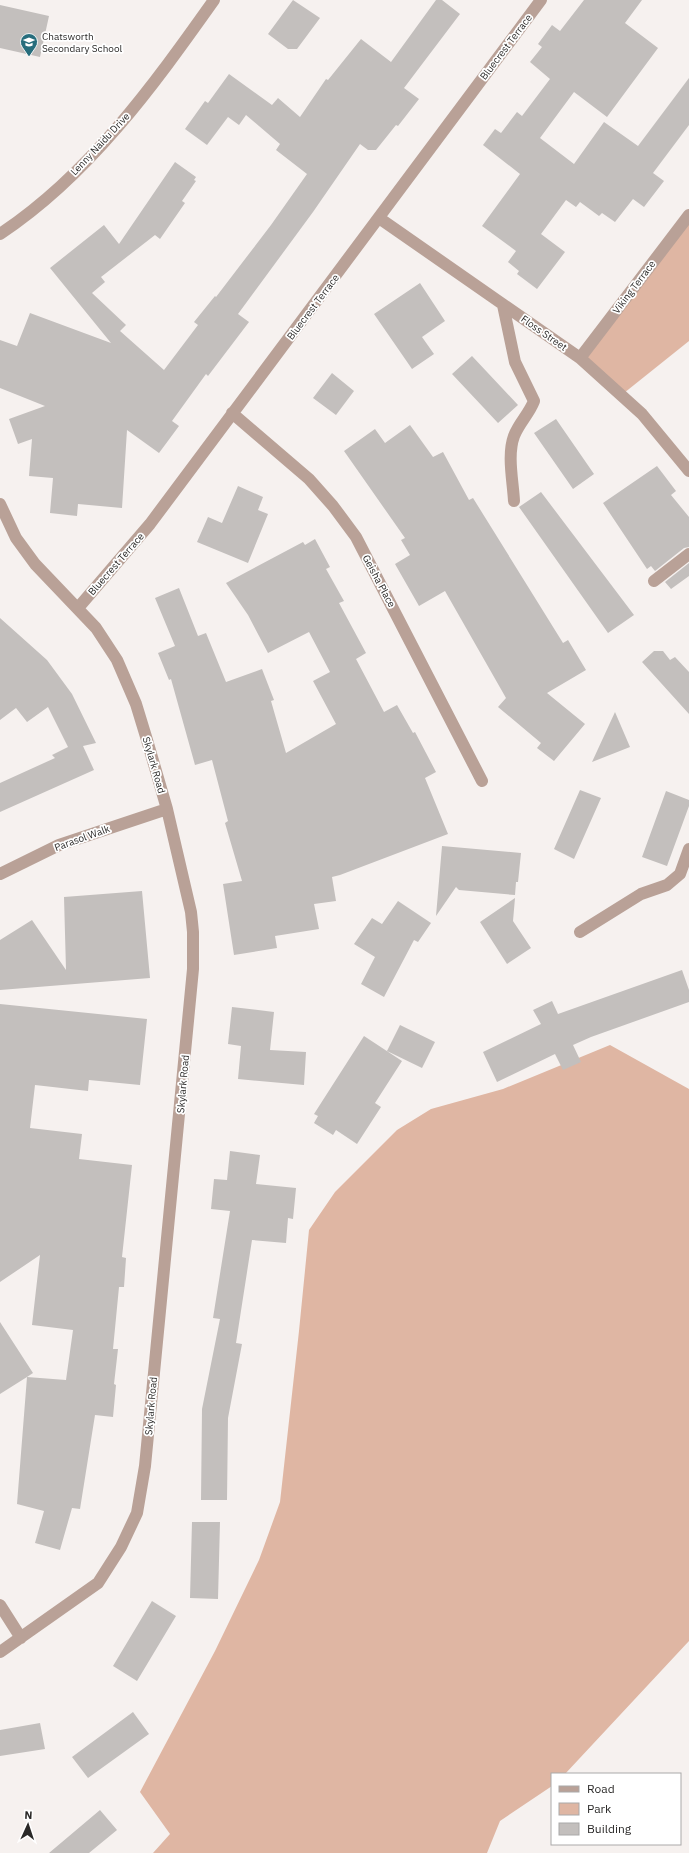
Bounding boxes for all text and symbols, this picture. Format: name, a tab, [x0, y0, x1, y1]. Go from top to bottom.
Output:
street label: Bluecrest Terrace	[477, 11, 535, 82]
place label: Chatsworth Secondary School	[42, 30, 123, 55]
school or university icon: Chatsworth Secondary School	[19, 32, 39, 57]
street label: Lenny Naidu Drive	[68, 110, 133, 178]
street label: Viking Terrace	[610, 257, 659, 316]
street label: Bluecrest Terrace	[284, 271, 342, 342]
street label: Floss Street	[518, 312, 570, 354]
street label: Bluecrest Terrace	[85, 530, 147, 598]
street label: Geisha Place	[360, 552, 399, 610]
street label: Skylark Road	[140, 735, 168, 795]
street label: Parasol Walk	[53, 822, 112, 854]
street label: Skylark Road	[174, 1054, 192, 1114]
street label: Skylark Road	[142, 1376, 160, 1436]
legend	[551, 1773, 681, 1845]
text: Road	[587, 1781, 615, 1796]
text: Park	[587, 1801, 612, 1816]
north arrow	[8, 1805, 48, 1845]
text: N	[24, 1808, 33, 1822]
text: Building	[587, 1821, 632, 1836]

